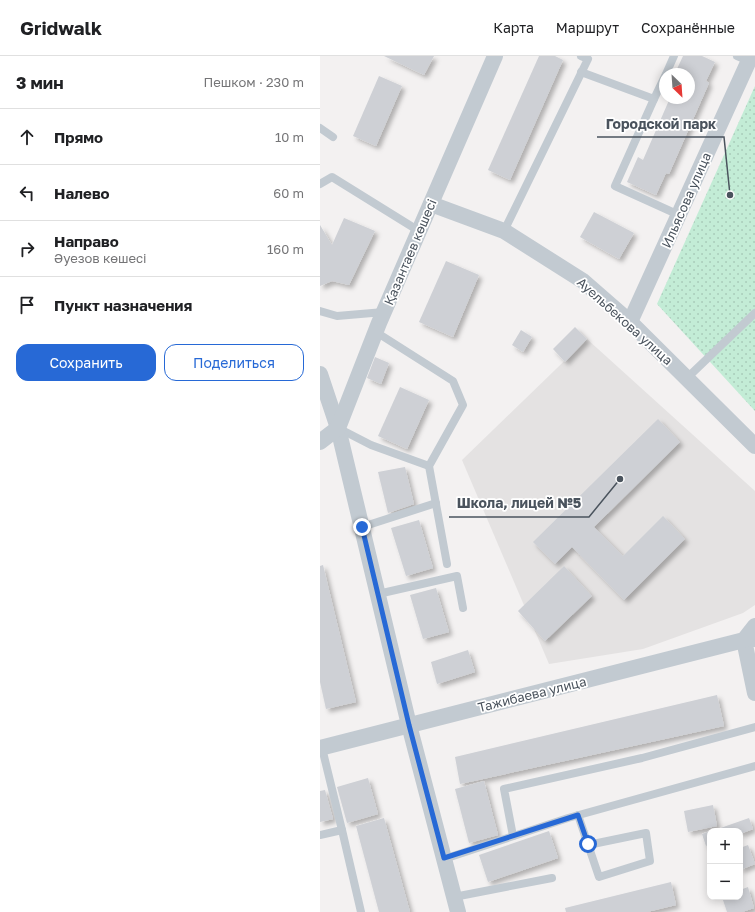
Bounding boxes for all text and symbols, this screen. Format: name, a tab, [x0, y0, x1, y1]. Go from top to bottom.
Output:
text: Gridwalk	[20, 16, 102, 39]
text: Карта	[493, 19, 534, 36]
text: Маршрут	[556, 19, 619, 36]
text: Сохранённые	[641, 19, 735, 36]
north arrow	[659, 68, 695, 104]
text: 3 мин	[16, 72, 64, 93]
text: Пешком · 230 m	[203, 74, 304, 90]
callout: Городской парк	[597, 111, 724, 137]
text: Городской парк	[606, 115, 716, 132]
icon: ahead	[16, 126, 38, 148]
text: Прямо	[54, 128, 103, 146]
text: 10 m	[275, 129, 304, 145]
street label: Ильясова улица	[658, 150, 714, 250]
icon: left	[16, 182, 38, 204]
text: Налево	[54, 184, 110, 202]
text: 60 m	[273, 185, 304, 201]
street label: Қазантаев көшесі	[380, 196, 440, 308]
text: Направо	[54, 232, 119, 250]
icon: right	[16, 238, 38, 260]
text: 160 m	[267, 241, 304, 257]
text: Әуезов көшесі	[54, 250, 147, 266]
street label: Ауельбекова улица	[574, 274, 676, 368]
icon: arrive	[16, 294, 38, 316]
text: Пункт назначения	[54, 296, 192, 314]
button: Сохранить	[16, 344, 156, 381]
button: Поделиться	[164, 344, 304, 381]
callout: Школа, лицей №5	[449, 491, 589, 517]
text: Школа, лицей №5	[457, 494, 582, 511]
route end	[353, 518, 371, 536]
street label: Тажибаева улица	[476, 673, 588, 715]
map controls	[707, 828, 743, 900]
button: +	[707, 828, 743, 864]
route start	[579, 835, 597, 853]
button: −	[707, 864, 743, 900]

